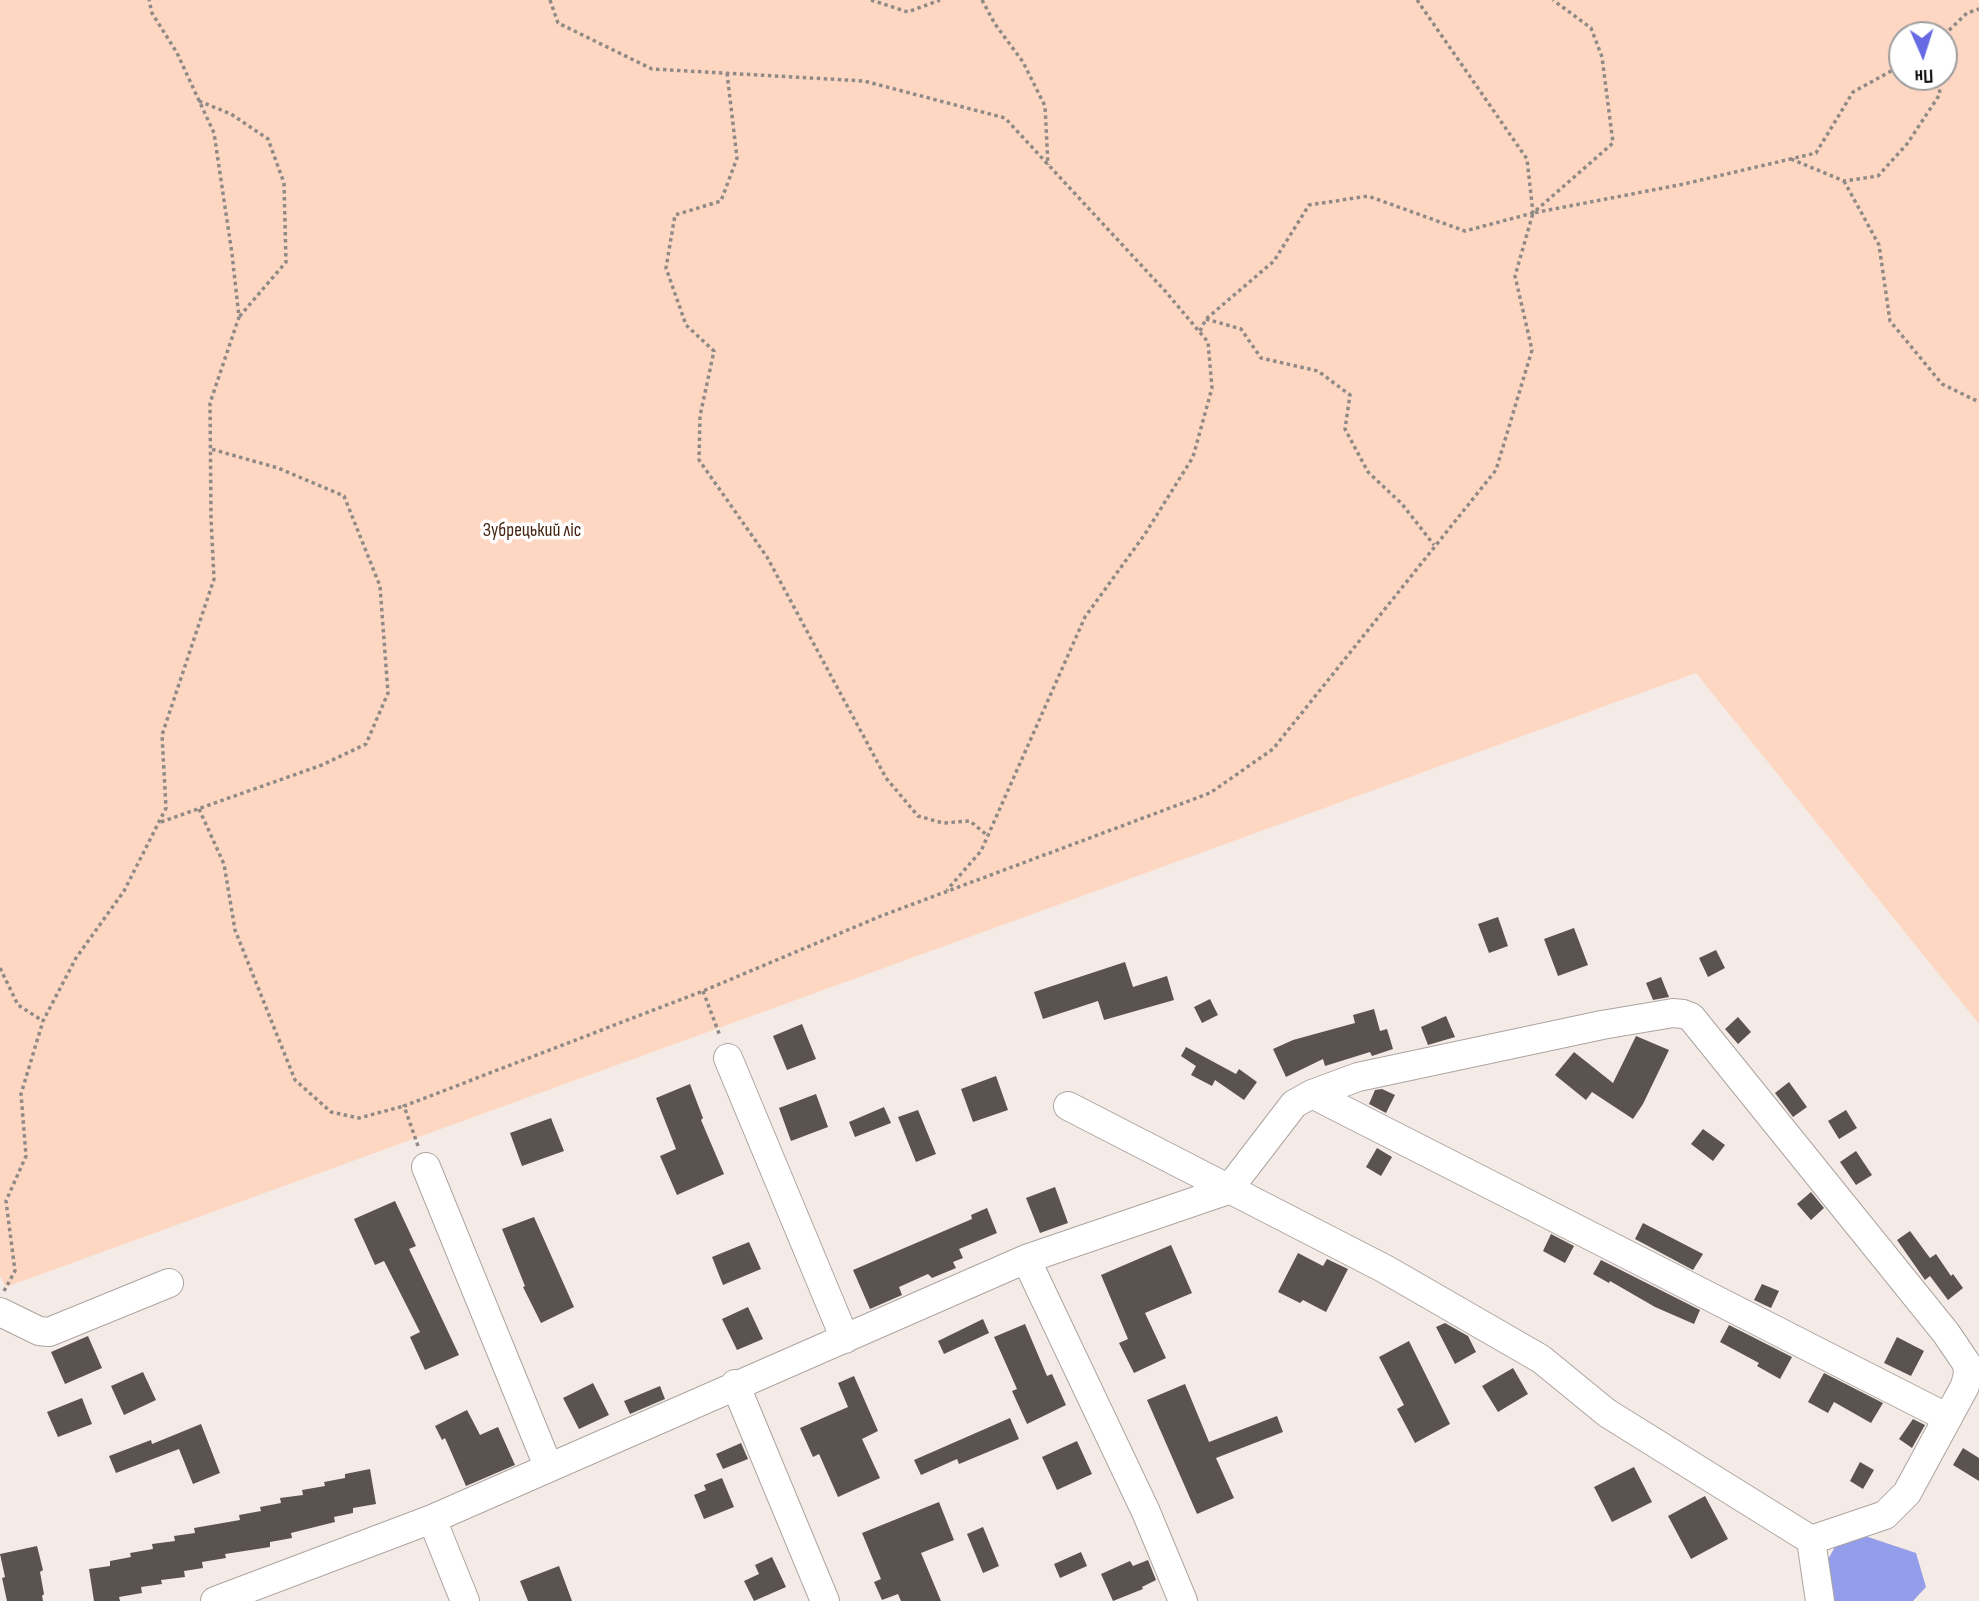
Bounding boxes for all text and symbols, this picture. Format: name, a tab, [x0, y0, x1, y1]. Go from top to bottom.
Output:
north arrow	[1888, 21, 1958, 91]
text: Пн	[1914, 64, 1934, 87]
park label: Зубрецький ліс	[483, 520, 581, 542]

